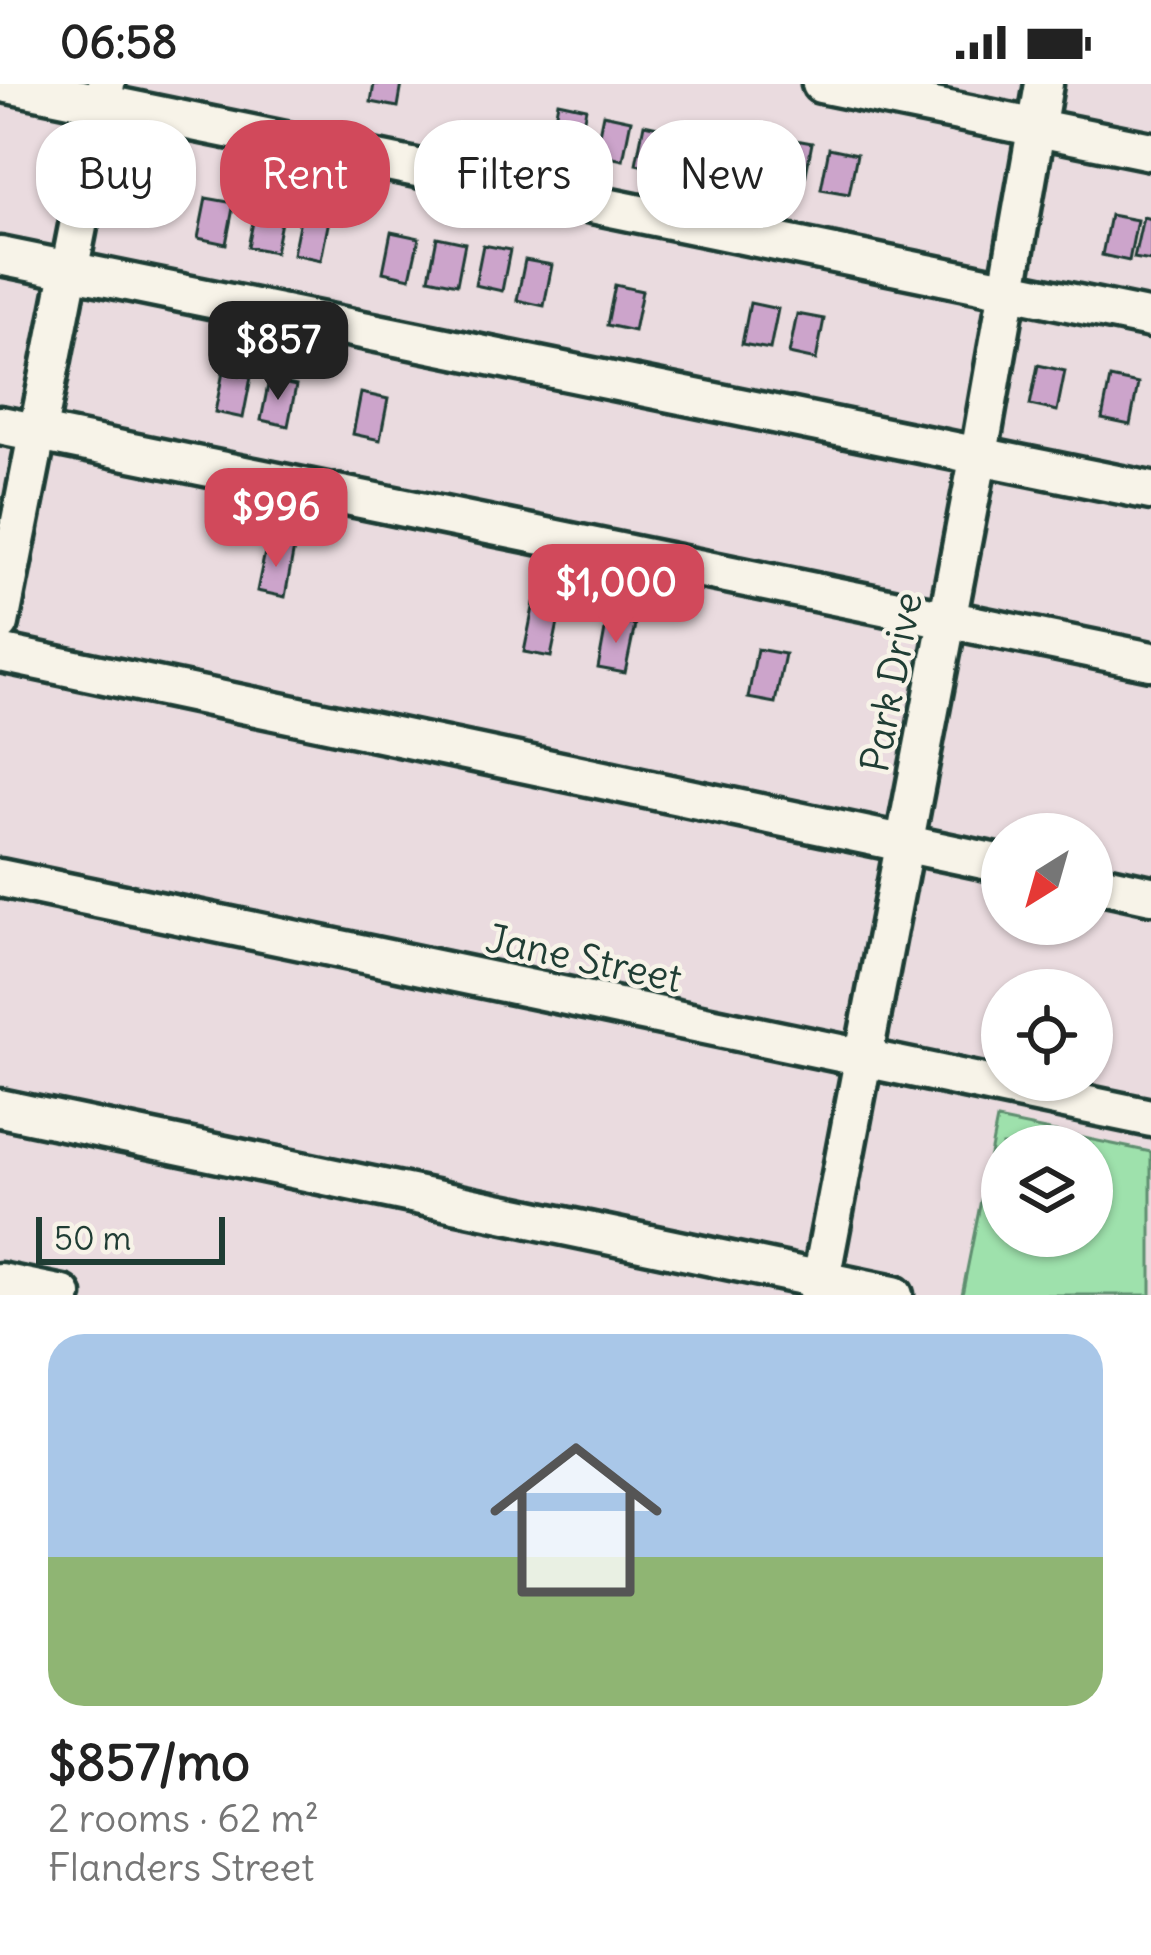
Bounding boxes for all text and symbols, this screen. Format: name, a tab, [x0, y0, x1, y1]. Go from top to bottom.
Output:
text: 06:58	[60, 14, 178, 70]
chip: Buy	[36, 120, 196, 228]
chip: Rent	[220, 120, 390, 228]
chip: Filters	[414, 120, 613, 228]
chip: New	[637, 120, 806, 228]
pin: $857	[207, 301, 349, 403]
text: $857	[235, 315, 321, 364]
pin: $996	[205, 468, 347, 570]
text: $996	[232, 482, 320, 531]
pin: $1,000	[518, 544, 714, 646]
text: $1,000	[555, 558, 677, 607]
street label: Park Drive	[850, 588, 933, 776]
north arrow	[981, 813, 1113, 945]
map controls	[981, 813, 1113, 1257]
street label: Jane Street	[481, 914, 686, 1003]
button: locate	[981, 969, 1113, 1101]
button: layers	[981, 1125, 1113, 1257]
scale bar	[36, 1211, 225, 1264]
text: 50 m	[54, 1217, 131, 1259]
icon: home	[468, 1412, 684, 1628]
text: $857/mo	[48, 1730, 250, 1794]
text: 2 rooms · 62 m²	[48, 1794, 319, 1843]
text: Flanders Street	[48, 1843, 314, 1892]

